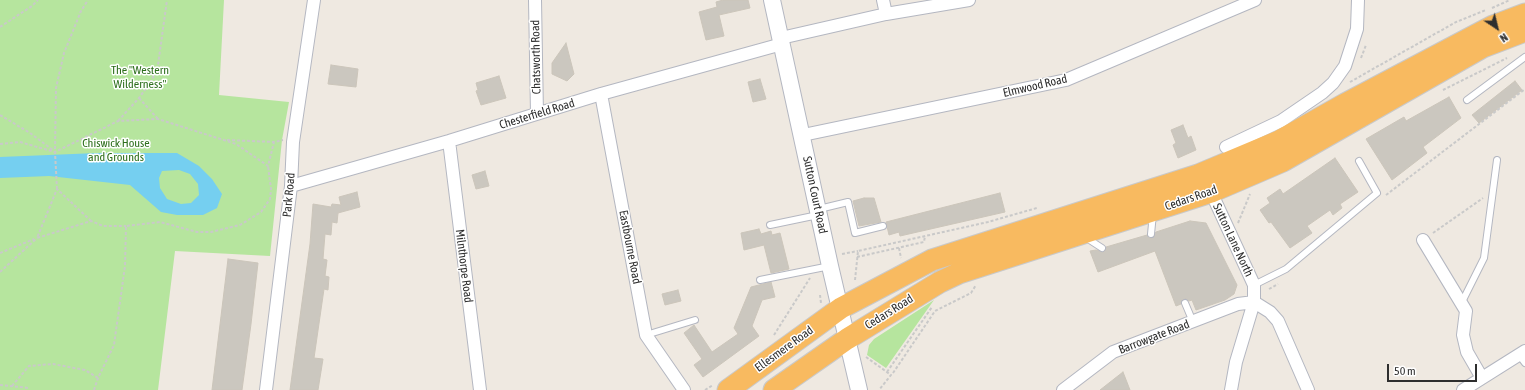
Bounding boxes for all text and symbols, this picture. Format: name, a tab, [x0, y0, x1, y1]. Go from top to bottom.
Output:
north arrow	[1477, 8, 1517, 48]
street label: Chatsworth Road	[528, 20, 544, 94]
text: N	[1498, 31, 1510, 45]
park label: The "Western Wilderness"	[111, 63, 169, 91]
street label: Elmwood Road	[1001, 72, 1069, 100]
street label: Chesterfield Road	[498, 96, 576, 132]
park label: Chiswick House and Grounds	[82, 136, 150, 164]
street label: Sutton Court Road	[800, 155, 830, 235]
street label: Park Road	[280, 172, 298, 218]
street label: Cedars Road	[1163, 182, 1219, 214]
street label: Sutton Lane North	[1210, 201, 1256, 279]
street label: Eastbourne Road	[616, 209, 644, 285]
street label: Milnthorpe Road	[452, 228, 476, 304]
street label: Cedars Road	[862, 291, 916, 333]
street label: Barrowgate Road	[1116, 317, 1192, 357]
street label: Ellesmere Road	[752, 323, 816, 375]
scale bar	[1389, 356, 1479, 382]
text: 50 m	[1394, 364, 1416, 378]

